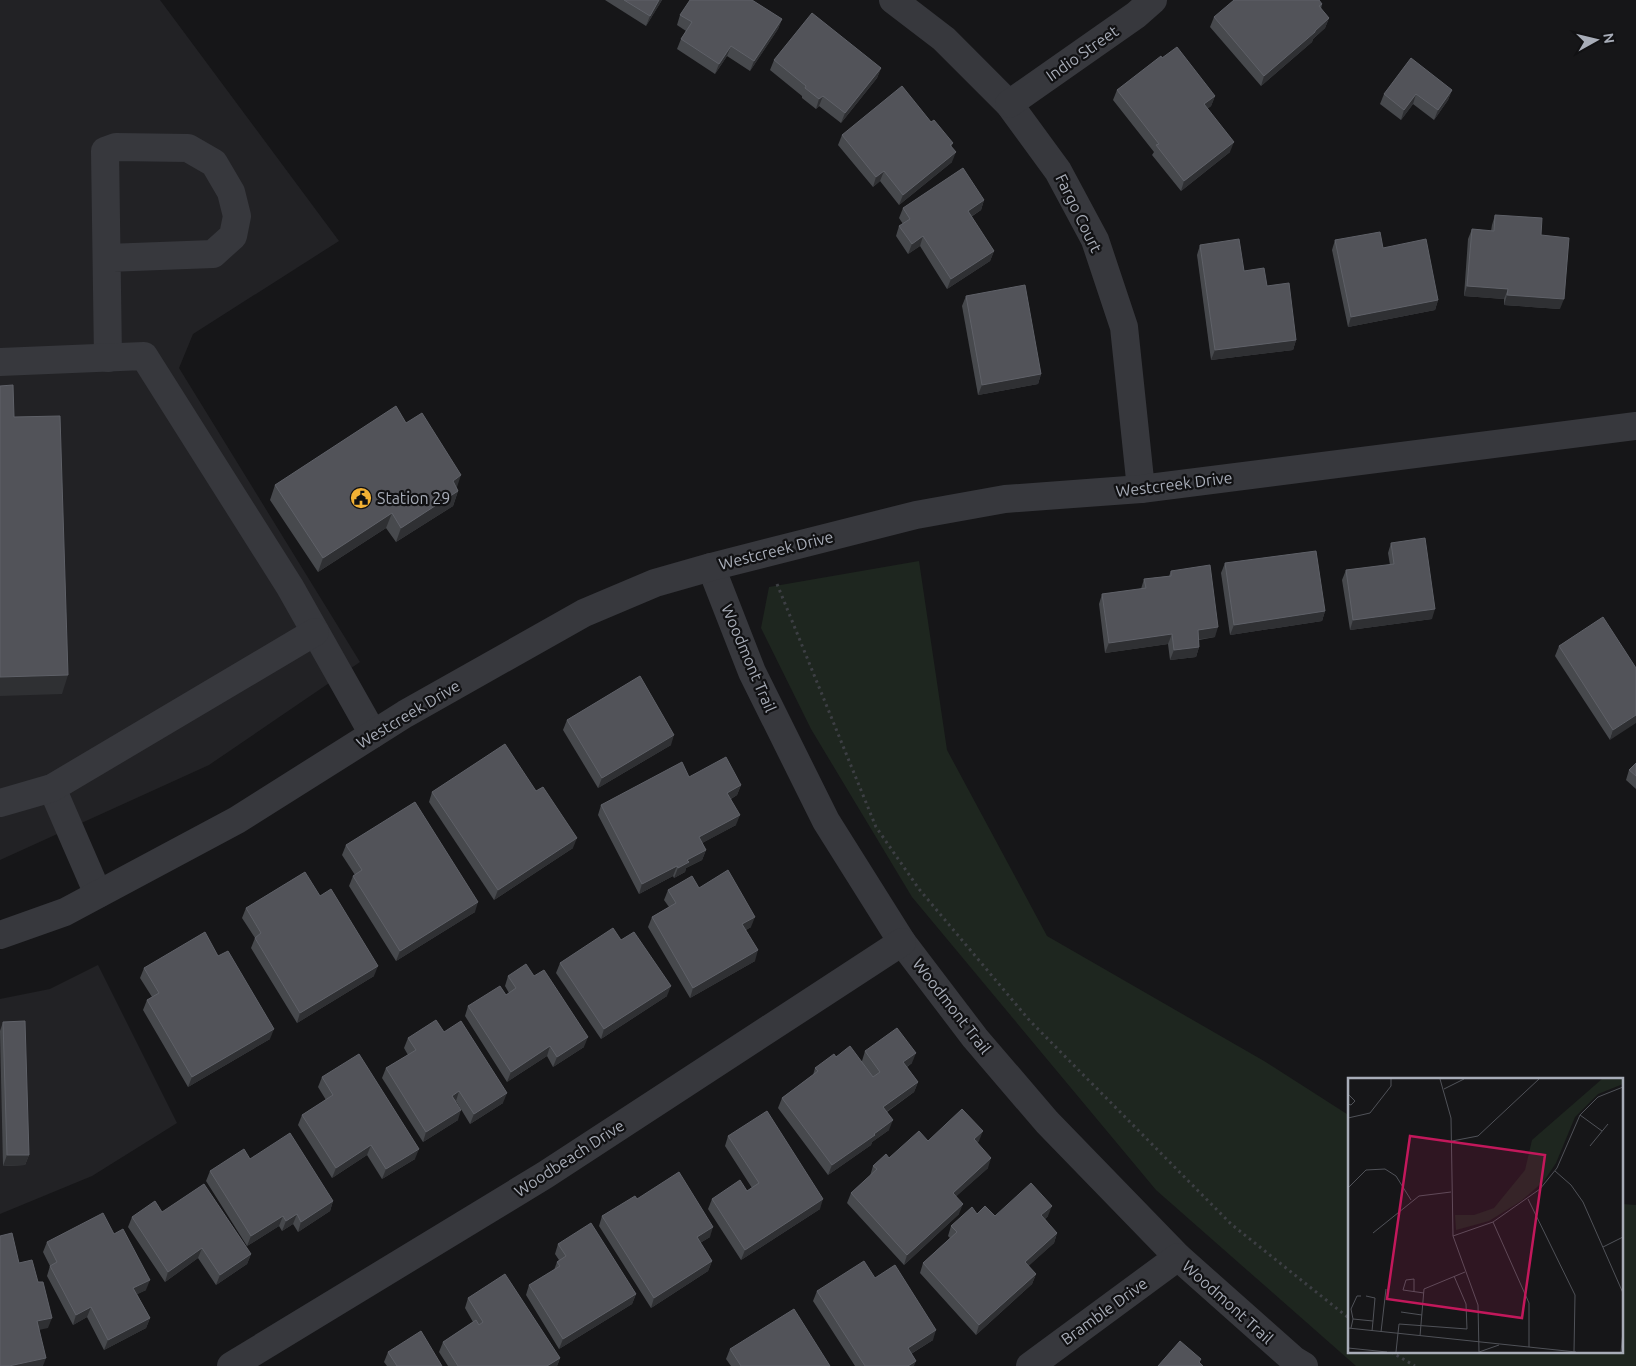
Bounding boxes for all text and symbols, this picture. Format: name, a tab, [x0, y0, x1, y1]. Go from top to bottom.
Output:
north arrow	[1571, 15, 1621, 65]
street label: Indio Street	[1042, 21, 1122, 85]
text: N	[1600, 32, 1618, 44]
street label: Fargo Court	[1052, 171, 1106, 256]
street label: Westcreek Drive	[1115, 468, 1233, 500]
public building icon: Station 29	[349, 486, 373, 510]
place label: Station 29	[377, 489, 450, 507]
street label: Westcreek Drive	[717, 527, 835, 573]
street label: Woodmont Trail	[718, 601, 780, 715]
street label: Westcreek Drive	[353, 676, 463, 752]
street label: Woodmont Trail	[909, 955, 995, 1057]
inset map	[1348, 1078, 1624, 1354]
street label: Woodbeach Drive	[511, 1116, 627, 1200]
street label: Woodmont Trail	[1179, 1257, 1277, 1347]
street label: Bramble Drive	[1057, 1274, 1151, 1348]

